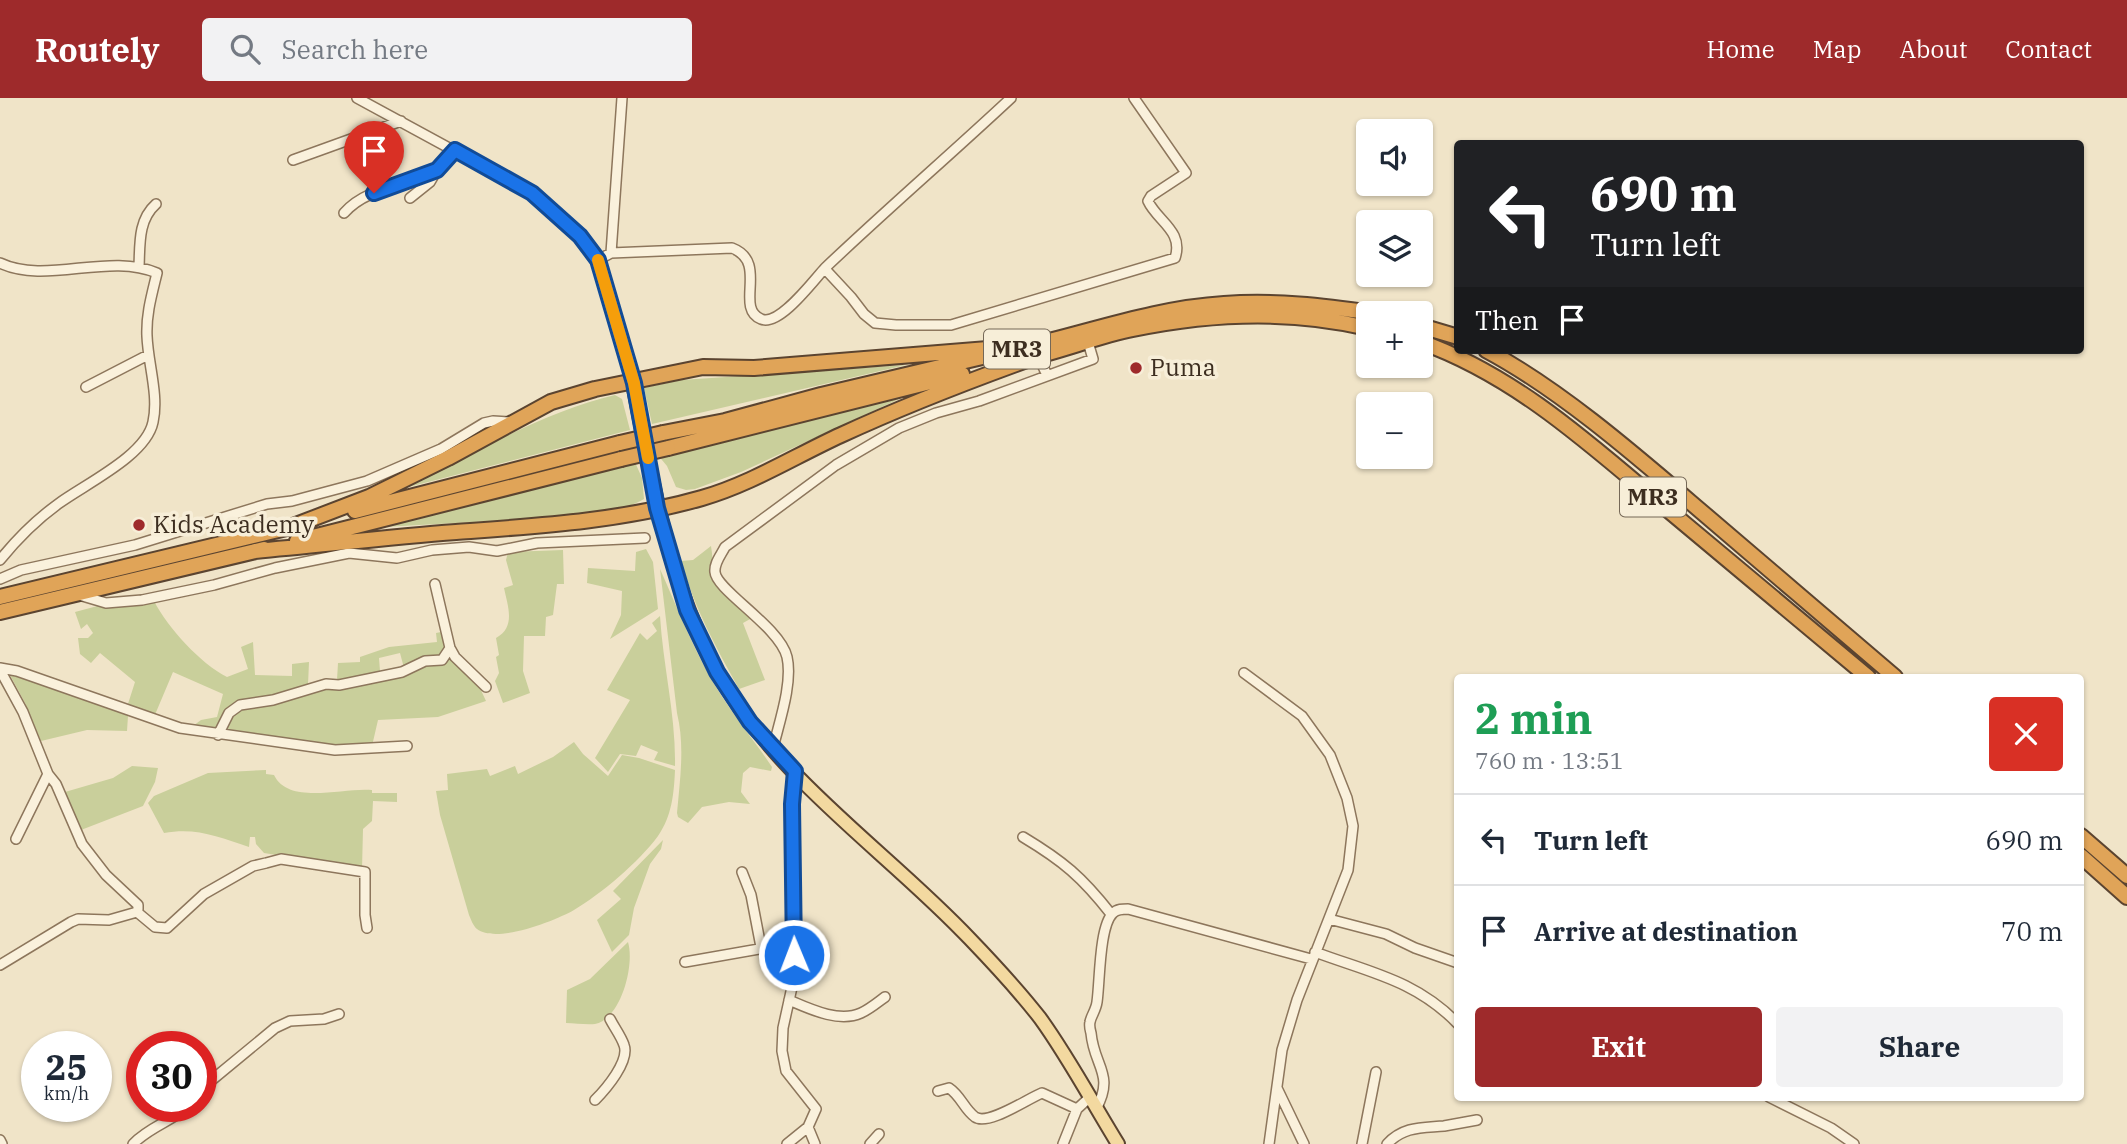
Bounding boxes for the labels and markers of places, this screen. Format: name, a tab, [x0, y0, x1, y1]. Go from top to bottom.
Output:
pin	[344, 121, 404, 193]
place label: Puma	[1150, 351, 1216, 383]
marker: Puma	[1128, 360, 1144, 376]
place label: Kids Academy	[153, 508, 314, 540]
marker: Kids Academy	[131, 517, 147, 533]

